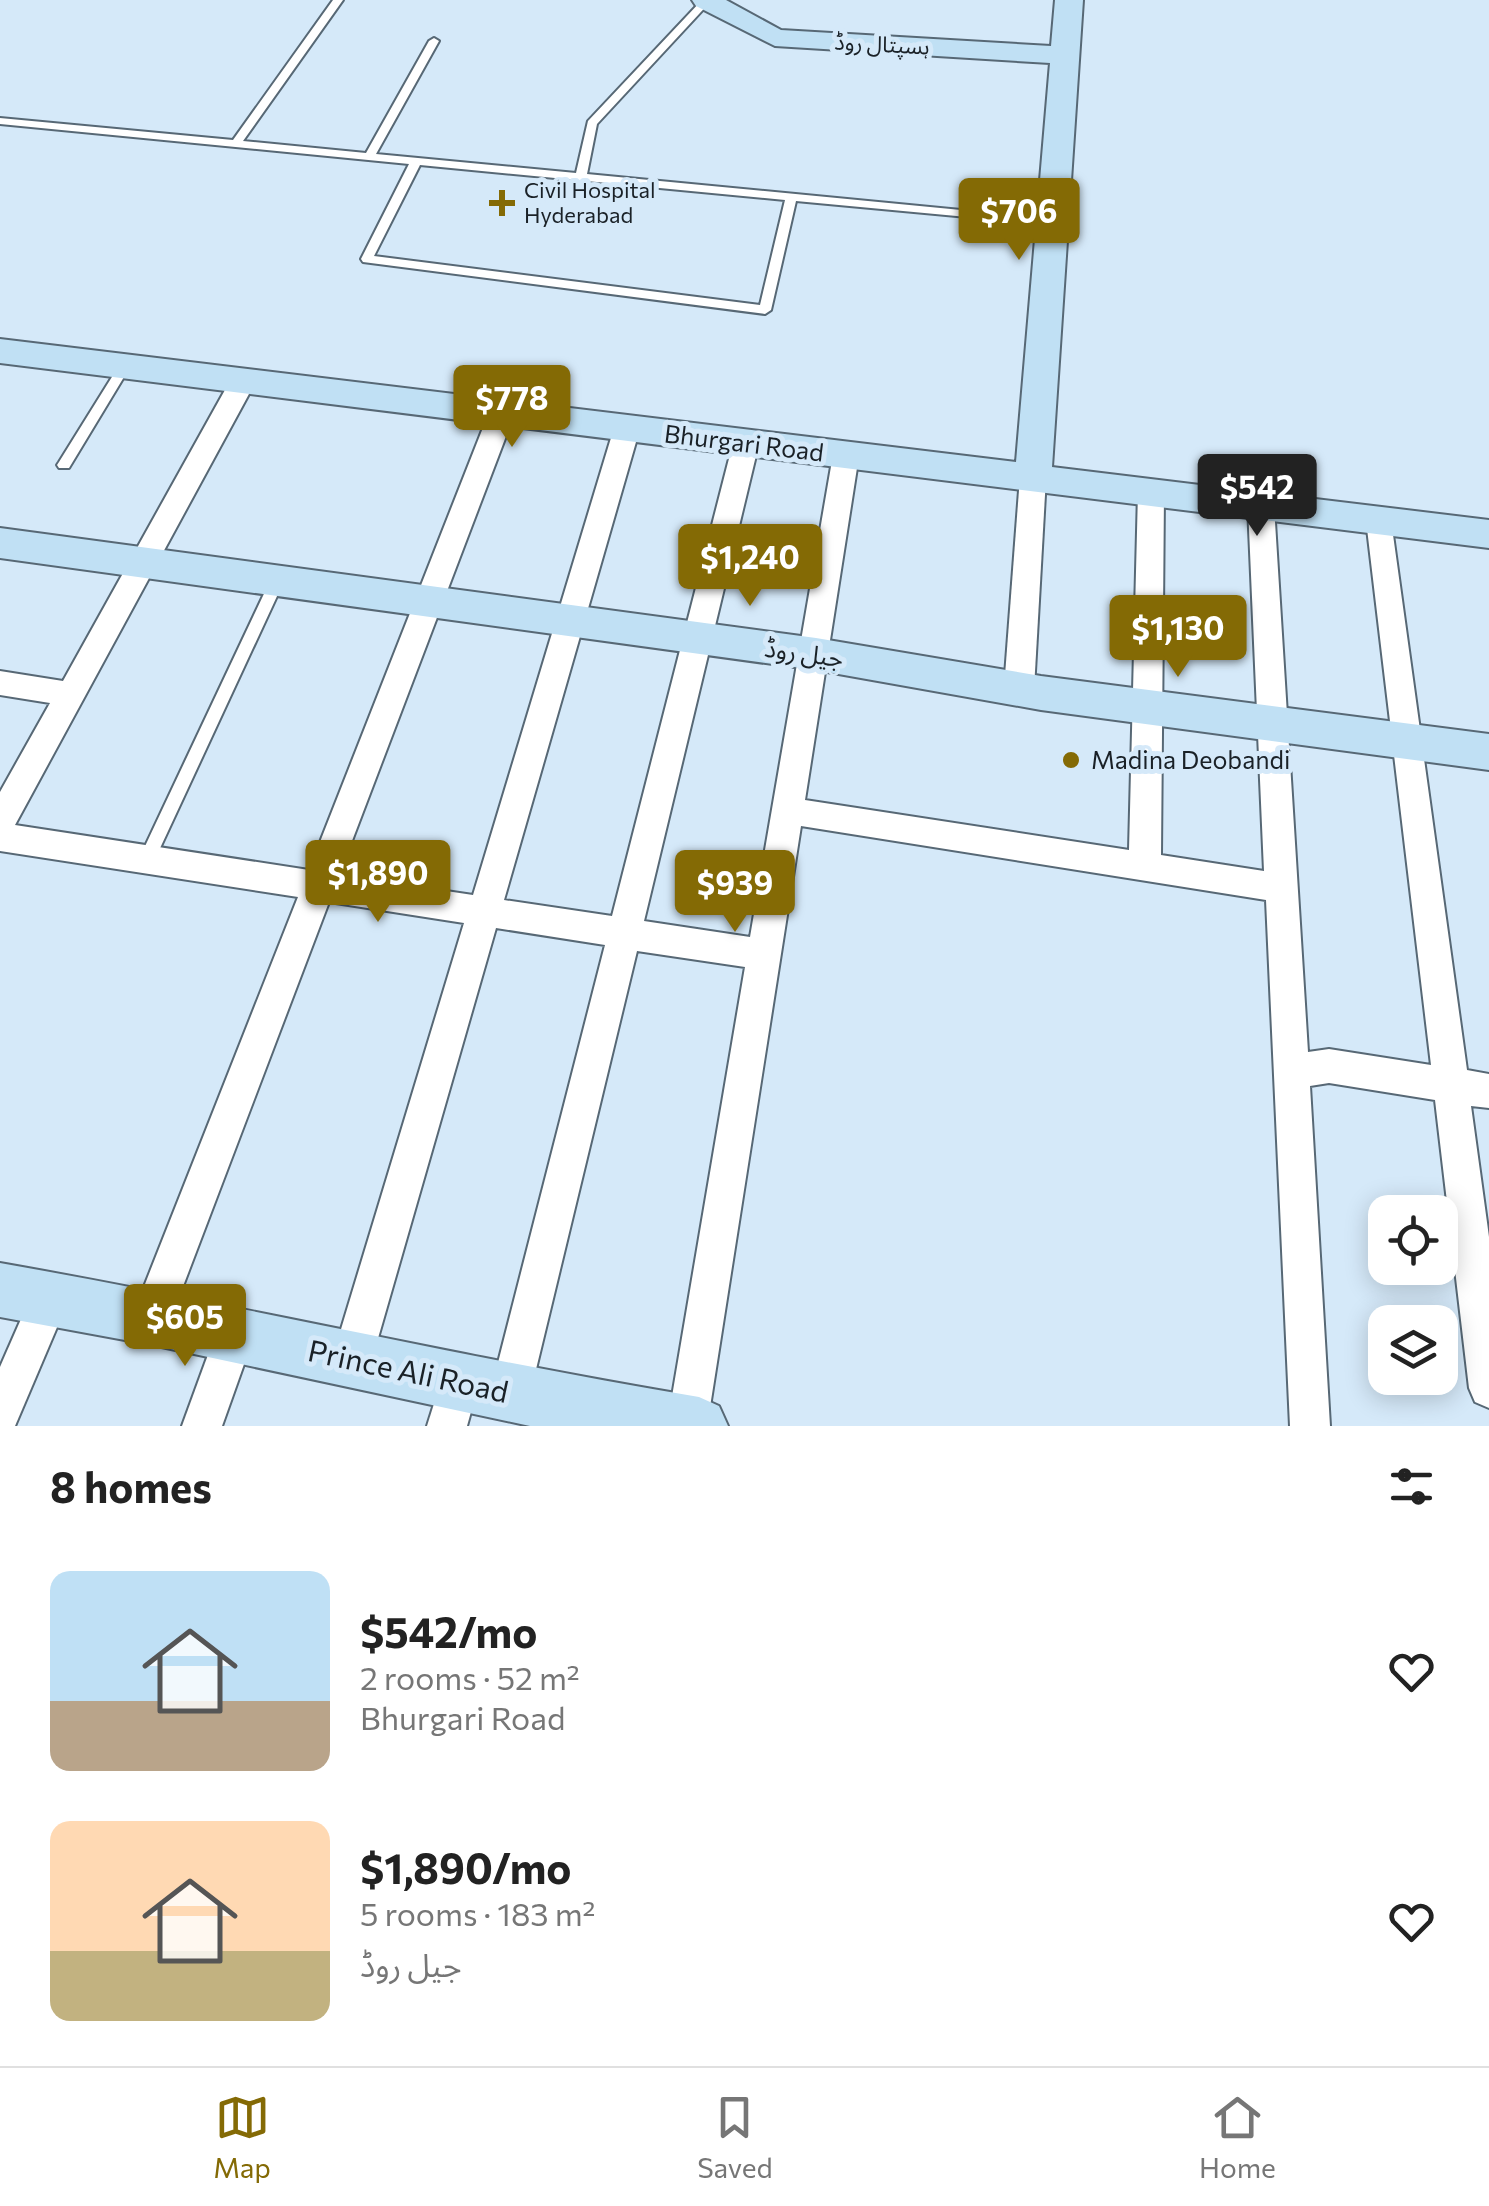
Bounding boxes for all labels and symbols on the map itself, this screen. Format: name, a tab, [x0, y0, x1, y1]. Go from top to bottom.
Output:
street label: ہسپتال روڈ	[834, 28, 930, 62]
place label: Civil Hospital Hyderabad	[524, 176, 656, 228]
pin: $706	[960, 178, 1078, 263]
marker: Civil Hospital Hyderabad	[489, 190, 515, 216]
pin: $778	[453, 365, 571, 450]
street label: Bhurgari Road	[663, 417, 826, 467]
pin: $542	[1198, 454, 1316, 539]
pin: $1,240	[669, 524, 831, 609]
pin: $1,130	[1097, 595, 1259, 680]
street label: جیل روڈ	[763, 632, 846, 673]
place label: Madina Deobandi	[1091, 744, 1290, 774]
marker: Madina Deobandi	[1060, 749, 1082, 771]
pin: $1,890	[297, 840, 459, 925]
pin: $939	[676, 850, 794, 935]
pin: $605	[126, 1284, 244, 1369]
street label: Prince Ali Road	[305, 1330, 512, 1409]

